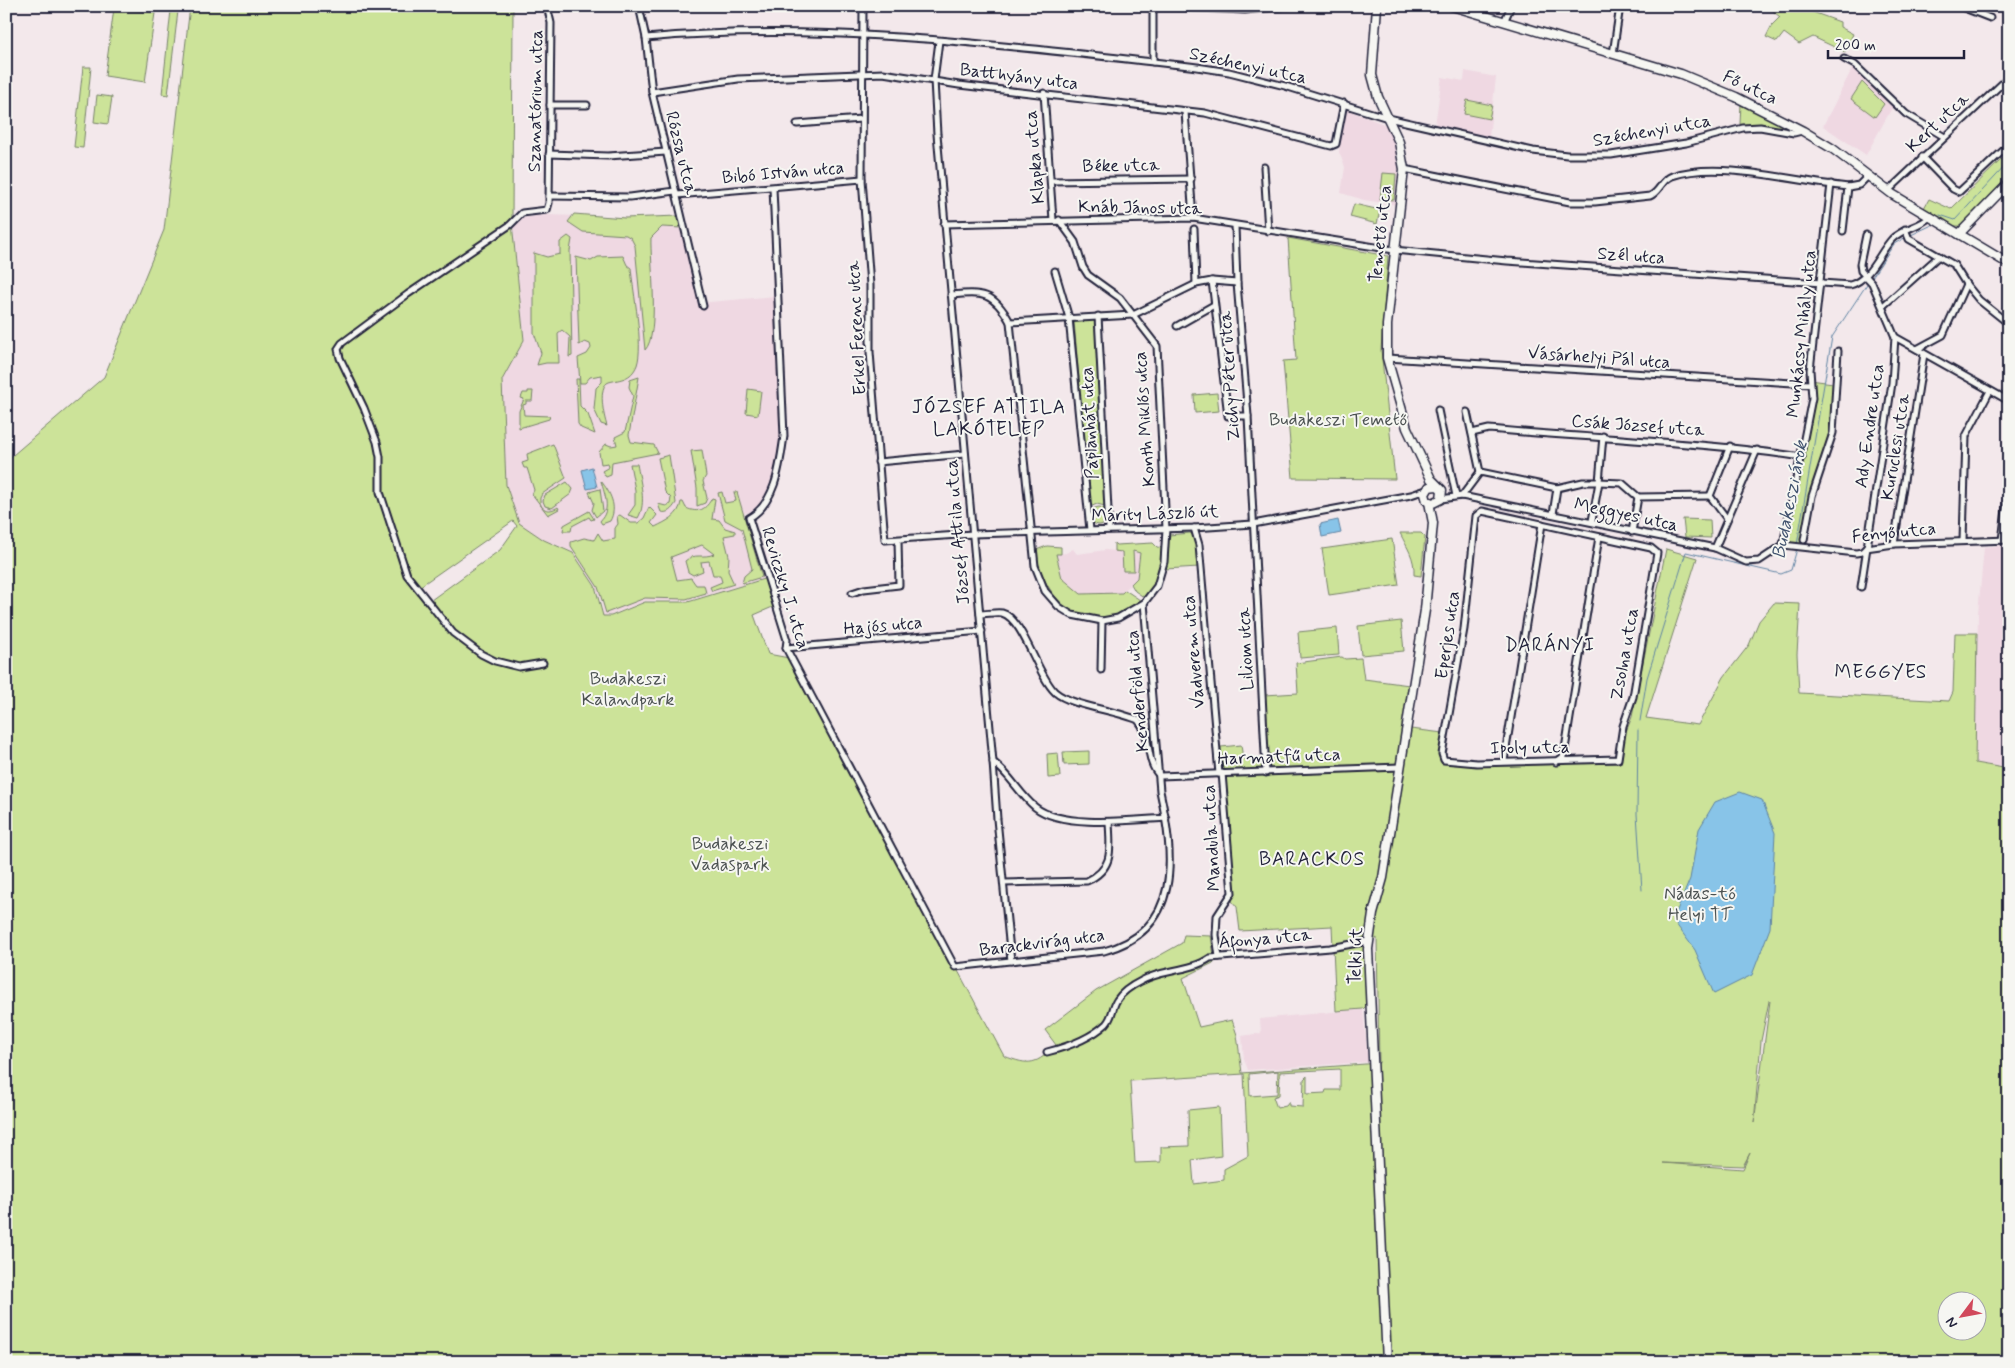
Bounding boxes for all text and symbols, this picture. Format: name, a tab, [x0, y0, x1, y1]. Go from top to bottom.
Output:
scale bar	[1828, 28, 1964, 60]
street label: Szanatórium utca	[523, 30, 549, 172]
text: 200 m	[1835, 36, 1876, 56]
street label: Széchenyi utca	[1187, 42, 1309, 90]
street label: Batthyány utca	[958, 58, 1080, 96]
street label: Fő utca	[1719, 65, 1781, 111]
street label: Kert utca	[1901, 87, 1975, 158]
street label: Rózsa utca	[659, 109, 703, 197]
street label: Klapka utca	[1019, 109, 1051, 205]
street label: Széchenyi utca	[1591, 109, 1713, 153]
street label: Béke utca	[1082, 153, 1160, 179]
street label: Bibó István utca	[721, 156, 845, 190]
street label: Temető utca	[1364, 184, 1398, 284]
street label: Knáb János utca	[1078, 195, 1202, 221]
street label: Szél utca	[1596, 242, 1666, 270]
street label: Munkácsy Mihály utca	[1781, 249, 1823, 419]
street label: Erkel Ferenc utca	[841, 260, 873, 396]
street label: Zichy Péter utca	[1213, 310, 1247, 442]
street label: Vásárhelyi Pál utca	[1527, 341, 1671, 375]
street label: Konth Miklós utca	[1128, 351, 1162, 487]
street label: Ady Endre utca	[1849, 362, 1891, 490]
street label: Paplanhát utca	[1075, 366, 1105, 480]
street label: Kuruclesi utca	[1876, 392, 1916, 502]
district label: JÓZSEF ATTILA LAKÓTELEP	[912, 395, 1066, 442]
park label: Budakeszi Temető	[1269, 408, 1407, 432]
street label: Csák József utca	[1571, 409, 1706, 443]
water label: Budakeszi árok	[1766, 438, 1814, 561]
street label: József Attila utca	[940, 458, 976, 606]
street label: Meggyes utca	[1571, 492, 1680, 540]
street label: Márity László út	[1091, 500, 1220, 528]
street label: Fenyő utca	[1851, 517, 1937, 549]
street label: Reviczky J. utca	[755, 524, 815, 652]
street label: Eperjes utca	[1430, 589, 1466, 681]
street label: Vadverem utca	[1177, 594, 1211, 710]
street label: Zsolna utca	[1605, 606, 1645, 702]
street label: Liliom utca	[1232, 607, 1260, 691]
street label: Hajós utca	[843, 611, 923, 641]
street label: Kenderföld utca	[1121, 629, 1155, 753]
district label: DARÁNYI	[1505, 632, 1595, 658]
district label: MEGGYES	[1835, 660, 1927, 685]
park label: Budakeszi Kalandpark	[582, 667, 674, 712]
street label: Ipoly utca	[1490, 735, 1570, 761]
street label: Harmatfű utca	[1217, 743, 1341, 771]
street label: Mandula utca	[1197, 784, 1227, 892]
park label: Budakeszi Vadaspark	[691, 832, 769, 877]
district label: BARACKOS	[1259, 847, 1365, 872]
park label: Nádas-tó Helyi TT	[1664, 882, 1736, 927]
street label: Barackvirág utca	[978, 923, 1106, 963]
street label: Áfonya utca	[1217, 923, 1313, 957]
street label: Telki út	[1343, 927, 1369, 985]
north arrow	[1938, 1290, 1988, 1340]
text: N	[1942, 1314, 1962, 1331]

